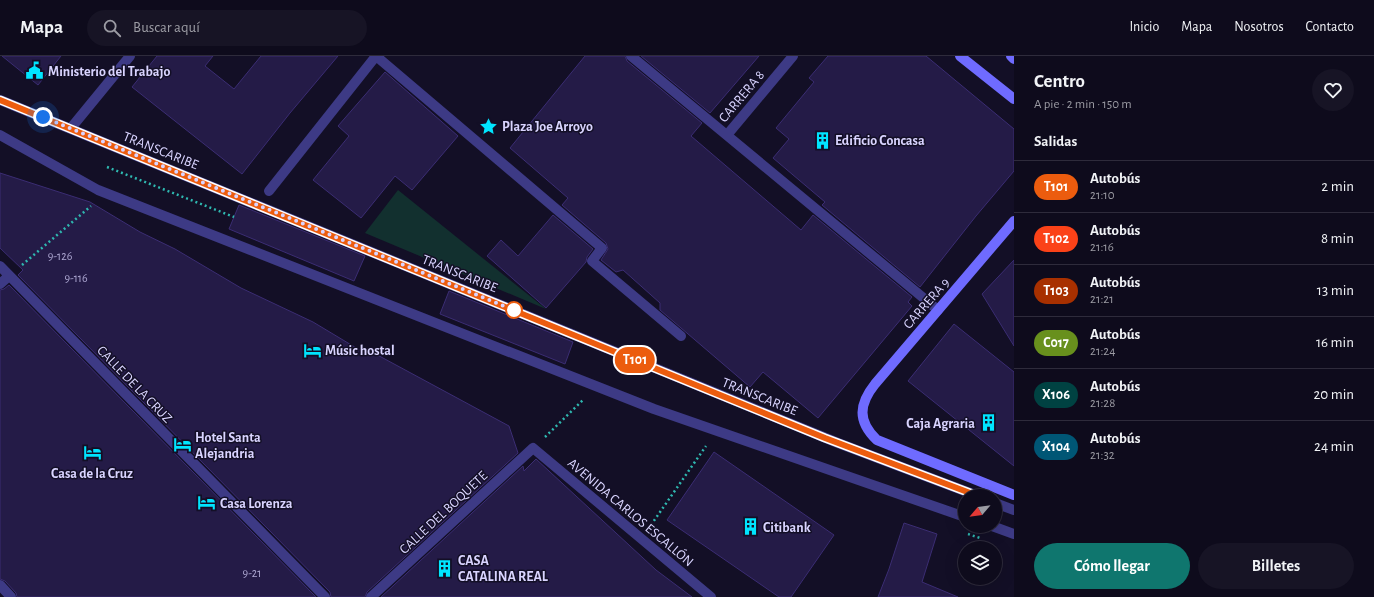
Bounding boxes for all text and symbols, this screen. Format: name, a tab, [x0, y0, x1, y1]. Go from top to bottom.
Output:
search box	[87, 10, 367, 46]
icon: search	[101, 17, 123, 39]
text: Mapa	[20, 18, 63, 37]
text: Buscar aquí	[133, 20, 200, 35]
text: Inicio	[1129, 20, 1159, 34]
text: Mapa	[1181, 20, 1212, 34]
text: Nosotros	[1234, 20, 1284, 34]
text: Contacto	[1306, 20, 1354, 34]
public building icon: Ministerio del Trabajo	[25, 61, 45, 81]
place label: Ministerio del Trabajo	[48, 65, 171, 79]
street label: CARRERA 8	[716, 68, 767, 125]
button: heart	[1312, 69, 1354, 111]
text: Centro	[1034, 72, 1085, 91]
text: A pie · 2 min · 150 m	[1034, 98, 1132, 111]
your location	[33, 107, 53, 127]
place icon: Plaza Joe Arroyo	[479, 116, 499, 136]
place label: Plaza Joe Arroyo	[502, 120, 593, 134]
street label: TRANSCARIBE	[121, 129, 201, 173]
building icon: Edificio Concasa	[812, 130, 832, 150]
place label: Edificio Concasa	[835, 134, 925, 148]
text: Salidas	[1034, 134, 1077, 149]
text: Autobús	[1090, 171, 1140, 186]
text: 2 min	[1321, 179, 1354, 194]
text: T101	[1044, 180, 1068, 194]
text: 21:10	[1090, 189, 1115, 202]
text: Autobús	[1090, 223, 1140, 238]
text: 8 min	[1321, 231, 1354, 246]
text: T102	[1043, 232, 1069, 246]
text: 21:16	[1090, 241, 1114, 254]
house number: 9-126	[48, 250, 73, 262]
street label: TRANSCARIBE	[420, 252, 500, 296]
house number: 9-116	[64, 272, 88, 284]
text: Autobús	[1090, 275, 1140, 290]
street label: CARRERA 9	[901, 276, 953, 332]
text: 13 min	[1317, 283, 1354, 298]
text: T103	[1043, 284, 1069, 298]
text: 21:21	[1090, 293, 1114, 306]
unlabelled marker	[505, 301, 523, 319]
text: Autobús	[1090, 327, 1140, 342]
text: 16 min	[1316, 335, 1354, 350]
text: C017	[1043, 336, 1069, 350]
hotel icon: Músic hostal	[302, 340, 322, 360]
street label: CALLE DE LA CRUZ	[94, 343, 175, 426]
place label: Músic hostal	[325, 344, 395, 358]
text: 21:24	[1090, 345, 1116, 358]
line badge: T101	[607, 347, 663, 373]
text: T101	[623, 353, 647, 367]
street label: TRANSCARIBE	[720, 375, 800, 419]
text: Autobús	[1090, 379, 1140, 394]
text: 20 min	[1313, 387, 1354, 402]
text: X106	[1042, 388, 1070, 402]
text: 21:28	[1090, 397, 1115, 410]
building icon: Caja Agraria	[978, 413, 998, 433]
place label: Caja Agraria	[906, 417, 975, 431]
place label: Hotel Santa Alejandria	[195, 431, 261, 461]
text: Autobús	[1090, 431, 1140, 446]
hotel icon: Hotel Santa Alejandria	[172, 435, 192, 455]
text: 24 min	[1314, 439, 1354, 454]
text: X104	[1042, 440, 1070, 454]
hotel icon: Casa de la Cruz	[82, 443, 102, 463]
text: 21:32	[1090, 449, 1115, 462]
street label: AVENIDA CARLOS ESCALLÓN	[565, 454, 698, 569]
place label: Casa de la Cruz	[51, 467, 133, 481]
street label: CALLE DEL BOQUETE	[397, 468, 490, 557]
north arrow	[958, 489, 1002, 533]
map controls	[958, 489, 1002, 585]
hotel icon: Casa Lorenza	[197, 493, 217, 513]
place label: Casa Lorenza	[220, 497, 293, 511]
building icon: Citibank	[740, 517, 760, 537]
place label: Citibank	[763, 521, 811, 535]
button: layers	[958, 541, 1002, 585]
button: Cómo llegar	[1034, 543, 1190, 589]
button: Billetes	[1198, 543, 1354, 589]
place label: CASA CATALINA REAL	[458, 554, 549, 584]
building icon: CASA CATALINA REAL	[435, 558, 455, 578]
house number: 9-21	[243, 567, 261, 579]

